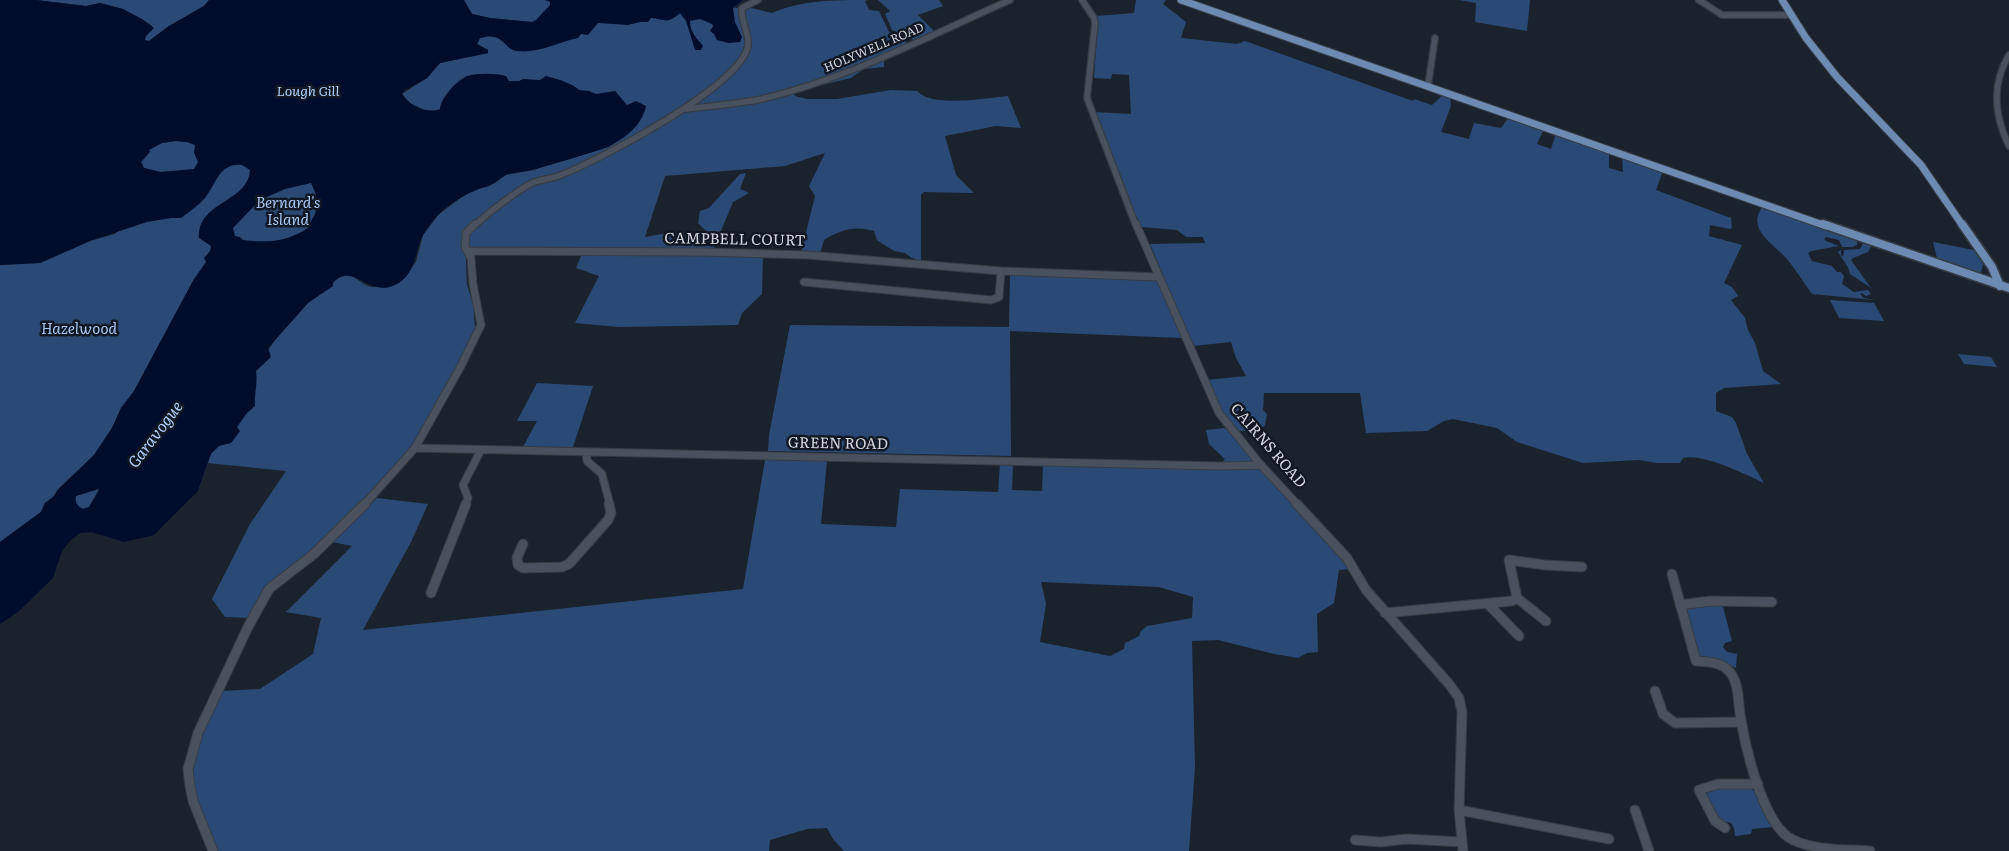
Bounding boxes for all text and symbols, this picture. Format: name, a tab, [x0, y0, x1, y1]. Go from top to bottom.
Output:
street label: HOLYWELL ROAD	[822, 20, 926, 76]
water label: Lough Gill	[276, 84, 340, 100]
park label: Bernard's Island	[256, 195, 320, 230]
street label: CAMPBELL COURT	[664, 230, 806, 250]
park label: Hazelwood	[41, 321, 117, 339]
water label: Garavogue	[125, 398, 187, 472]
street label: CAIRNS ROAD	[1226, 400, 1310, 492]
street label: GREEN ROAD	[788, 434, 888, 454]

